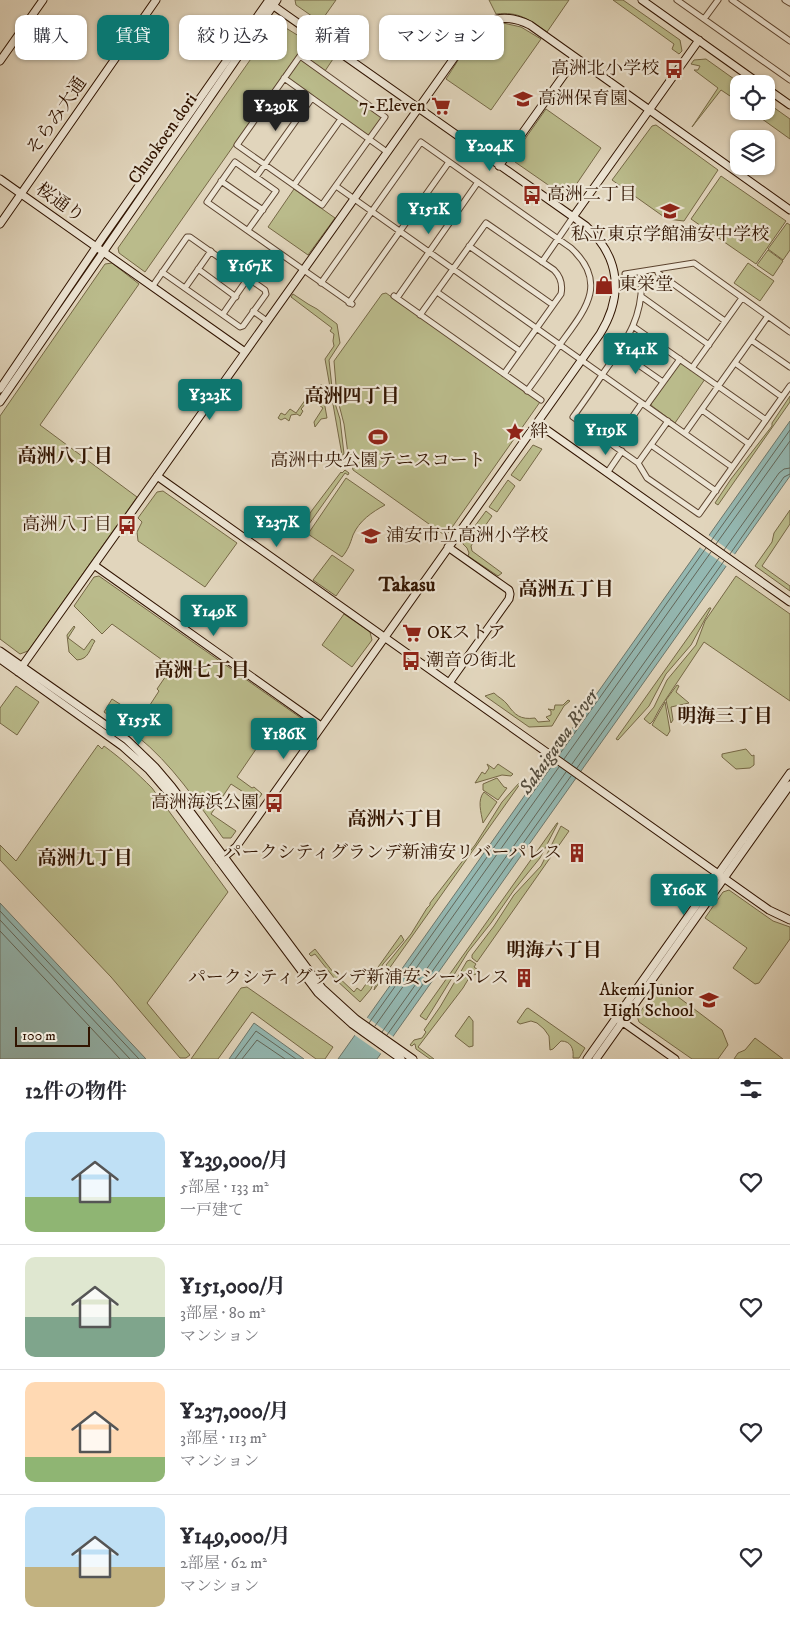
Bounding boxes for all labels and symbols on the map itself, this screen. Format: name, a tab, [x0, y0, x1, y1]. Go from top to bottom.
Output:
place label: 高洲北小学校	[551, 58, 659, 80]
bus stop icon: 高洲北小学校	[663, 58, 685, 80]
street label: そらみ大通	[22, 73, 92, 159]
school or university icon: 高洲保育園	[512, 88, 534, 110]
place label: 高洲保育園	[538, 88, 628, 110]
street label: Chuokoen dori	[124, 89, 202, 189]
pin: ¥239K	[241, 90, 311, 132]
place label: 7-Eleven	[359, 95, 427, 117]
supermarket icon: 7-Eleven	[430, 95, 452, 117]
pin: ¥204K	[455, 130, 525, 172]
street label: 桜通り	[32, 179, 88, 227]
bus stop icon: 高洲二丁目	[521, 184, 543, 206]
place label: 高洲二丁目	[547, 184, 637, 206]
pin: ¥151K	[394, 192, 464, 235]
school or university icon: 私立東京学館浦安中学校	[659, 200, 681, 222]
place label: 私立東京学館浦安中学校	[571, 224, 769, 246]
pin: ¥167K	[215, 250, 285, 292]
shop icon: 東栄堂	[593, 274, 615, 296]
place label: 東栄堂	[619, 274, 673, 296]
pin: ¥141K	[601, 332, 671, 375]
pin: ¥323K	[175, 378, 245, 421]
district label: 高洲四丁目	[304, 385, 400, 408]
pin: ¥119K	[571, 414, 641, 456]
place icon: 絆	[504, 421, 526, 443]
place label: 絆	[530, 421, 548, 443]
sports icon: 高洲中央公園テニスコート	[367, 426, 389, 448]
district label: 高洲八丁目	[17, 445, 113, 468]
place label: 高洲中央公園テニスコート	[270, 450, 486, 472]
pin: ¥237K	[242, 506, 312, 548]
place label: 高洲八丁目	[22, 514, 112, 536]
bus stop icon: 高洲八丁目	[116, 514, 138, 536]
school or university icon: 浦安市立高洲小学校	[360, 525, 382, 547]
place label: 浦安市立高洲小学校	[386, 525, 548, 547]
district label: Takasu	[378, 573, 436, 598]
district label: 高洲五丁目	[518, 578, 614, 601]
pin: ¥149K	[179, 594, 249, 637]
supermarket icon: OKストア	[401, 622, 423, 644]
place label: OKストア	[427, 622, 506, 644]
bus stop icon: 潮音の街北	[400, 650, 422, 672]
place label: 潮音の街北	[426, 650, 516, 672]
district label: 高洲七丁目	[154, 659, 250, 682]
water label: Sakaigawa River	[514, 683, 605, 800]
pin: ¥155K	[104, 704, 174, 746]
district label: 明海三丁目	[677, 705, 773, 728]
pin: ¥186K	[249, 718, 319, 760]
place label: 高洲海浜公園	[151, 792, 259, 814]
bus stop icon: 高洲海浜公園	[263, 792, 285, 814]
district label: 高洲六丁目	[347, 808, 443, 831]
place label: パークシティグランデ新浦安リバーパレス	[223, 842, 562, 864]
building icon: パークシティグランデ新浦安リバーパレス	[566, 842, 588, 864]
district label: 高洲九丁目	[37, 847, 133, 870]
pin: ¥160K	[649, 874, 719, 916]
district label: 明海六丁目	[506, 939, 602, 962]
place label: パークシティグランデ新浦安シーパレス	[188, 967, 509, 989]
building icon: パークシティグランデ新浦安シーパレス	[513, 967, 535, 989]
place label: Akemi Junior High School	[599, 979, 695, 1022]
school or university icon: Akemi Junior High School	[698, 989, 720, 1011]
scale bar	[15, 1024, 90, 1047]

